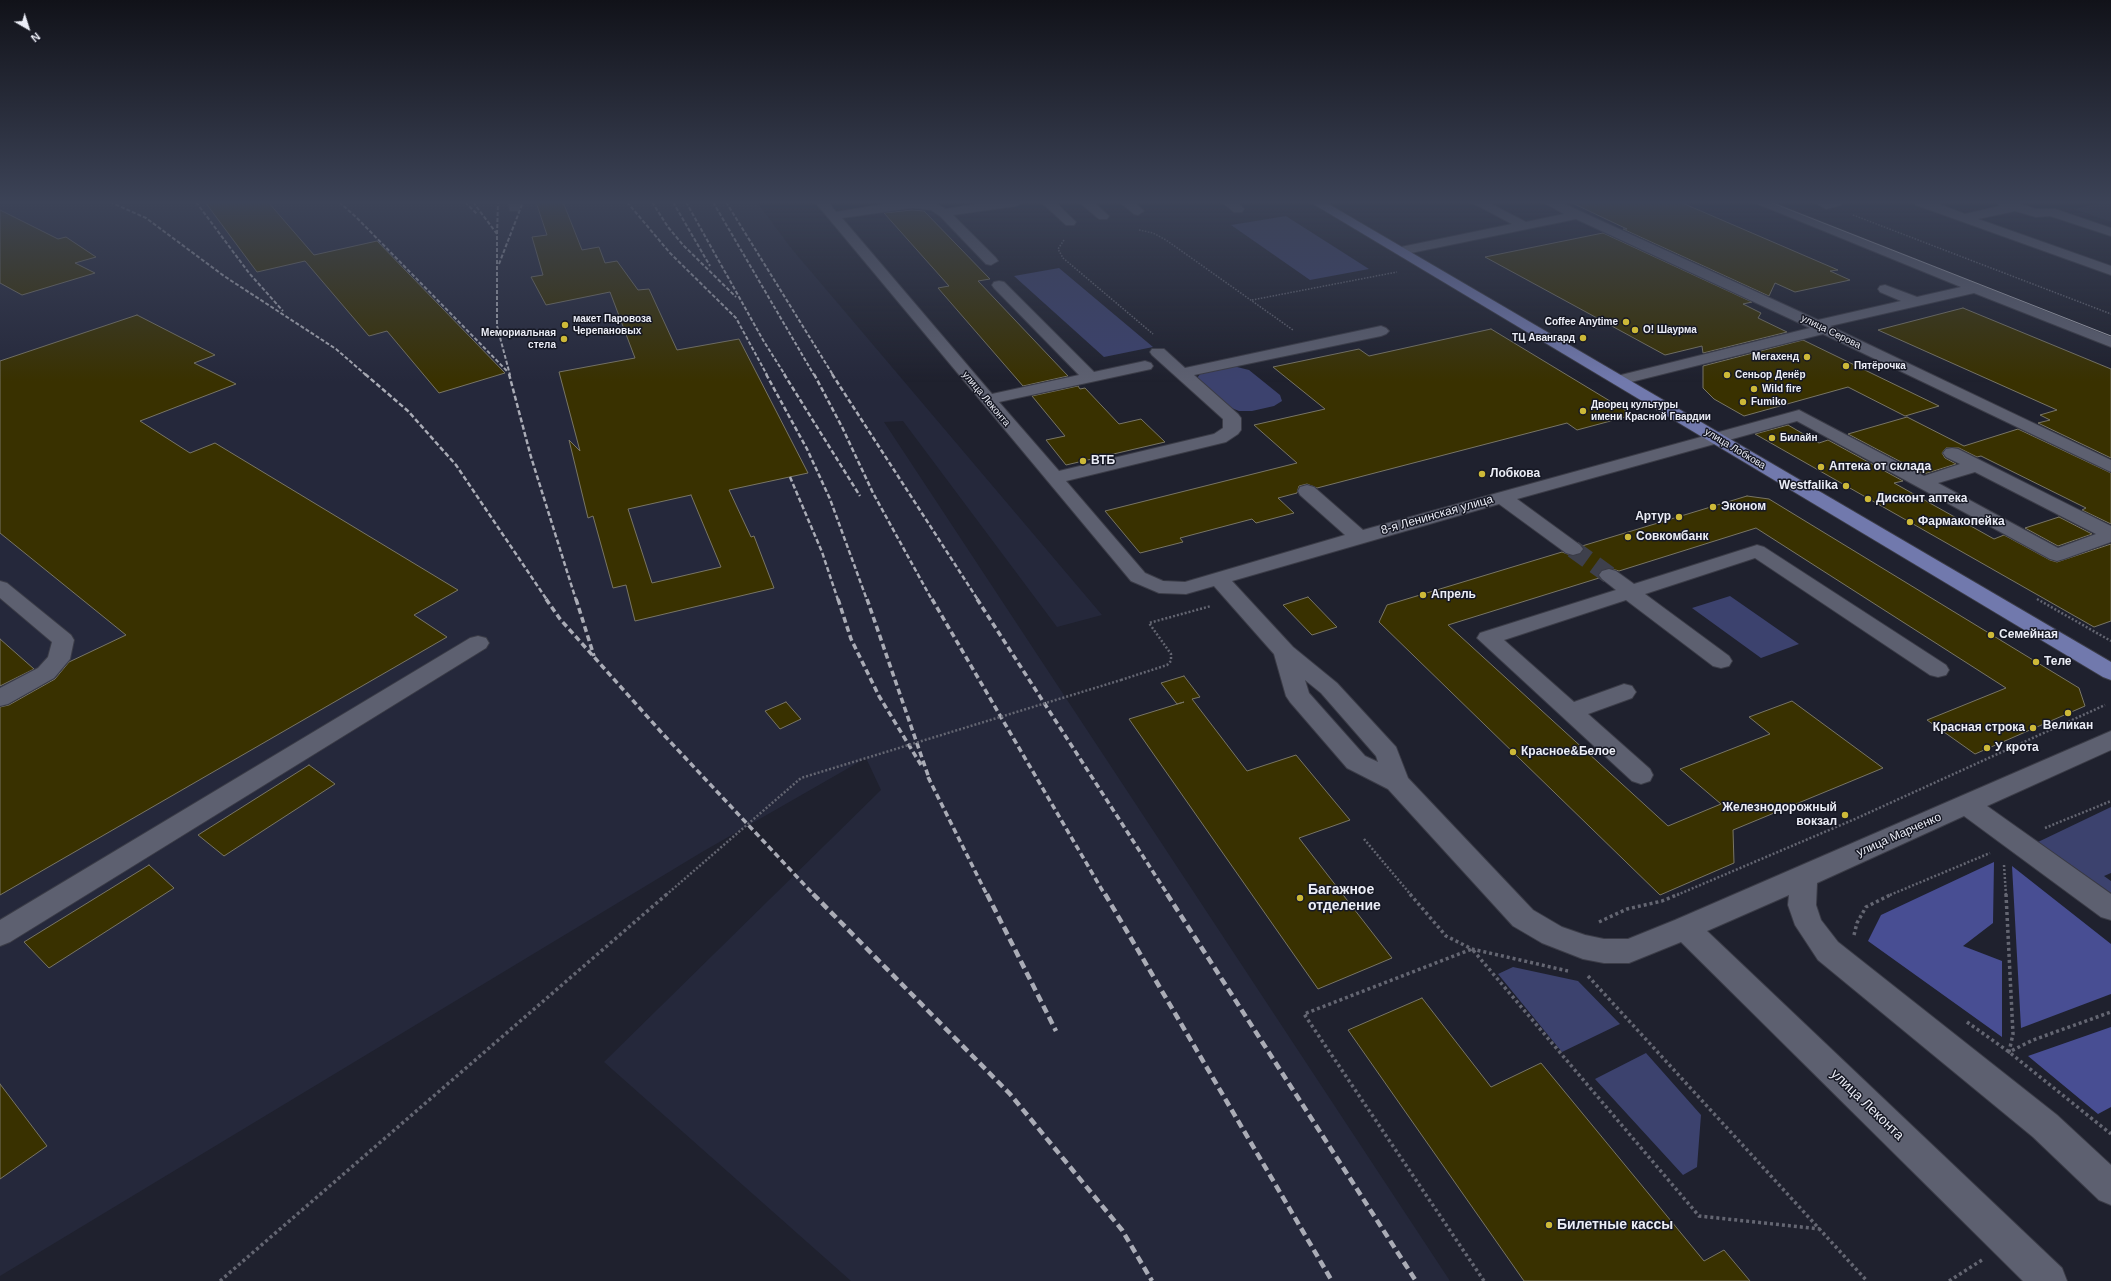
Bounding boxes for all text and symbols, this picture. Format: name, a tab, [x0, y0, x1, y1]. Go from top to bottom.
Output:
north arrow	[8, 8, 48, 48]
text: N	[29, 30, 42, 44]
street label: улица Серова	[1799, 312, 1863, 352]
place label: макет Паровоза Черепановых	[573, 313, 651, 336]
place label: Coffee Anytime	[1545, 316, 1618, 328]
marker: Coffee Anytime	[1621, 317, 1631, 327]
marker: макет Паровоза Черепановых	[560, 320, 570, 330]
place label: О! Шаурма	[1643, 324, 1697, 336]
marker: О! Шаурма	[1630, 325, 1640, 335]
place label: Мемориальная стела	[481, 327, 556, 350]
place label: ТЦ Авангард	[1512, 332, 1575, 344]
marker: ТЦ Авангард	[1578, 333, 1588, 343]
marker: Мемориальная стела	[559, 334, 569, 344]
place label: Мегахенд	[1752, 351, 1799, 363]
marker: Мегахенд	[1802, 352, 1812, 362]
place label: Пятёрочка	[1854, 360, 1906, 372]
marker: Пятёрочка	[1841, 361, 1851, 371]
street label: улица Леконта	[960, 369, 1012, 429]
place label: Сеньор Денёр	[1735, 369, 1805, 381]
marker: Сеньор Денёр	[1722, 370, 1732, 380]
place label: Wild fire	[1762, 383, 1801, 395]
marker: Wild fire	[1749, 384, 1759, 394]
place label: Fumiko	[1751, 396, 1787, 408]
marker: Fumiko	[1738, 397, 1748, 407]
place label: Дворец культуры имени Красной Гвардии	[1591, 399, 1711, 422]
marker: Дворец культуры имени Красной Гвардии	[1578, 406, 1588, 416]
street label: улица Лобкова	[1702, 426, 1768, 472]
place label: Билайн	[1780, 432, 1817, 444]
marker: Билайн	[1767, 433, 1777, 443]
place label: ВТБ	[1091, 454, 1115, 468]
marker: ВТБ	[1078, 456, 1088, 466]
place label: Аптека от склада	[1829, 460, 1931, 474]
marker: Аптека от склада	[1816, 462, 1826, 472]
place label: Лобкова	[1490, 467, 1540, 481]
marker: Лобкова	[1477, 469, 1487, 479]
place label: Westfalika	[1779, 479, 1838, 493]
marker: Westfalika	[1841, 481, 1851, 491]
street label: 8-я Ленинская улица	[1379, 492, 1495, 538]
place label: Дисконт аптека	[1876, 492, 1967, 506]
marker: Дисконт аптека	[1863, 494, 1873, 504]
place label: Эконом	[1721, 500, 1766, 514]
marker: Эконом	[1708, 502, 1718, 512]
place label: Артур	[1635, 510, 1671, 524]
marker: Артур	[1674, 512, 1684, 522]
place label: Фармакопейка	[1918, 515, 2005, 529]
marker: Фармакопейка	[1905, 517, 1915, 527]
place label: Совкомбанк	[1636, 530, 1708, 544]
marker: Совкомбанк	[1623, 532, 1633, 542]
place label: Апрель	[1431, 588, 1476, 602]
marker: Апрель	[1418, 590, 1428, 600]
place label: Семейная	[1999, 628, 2058, 642]
marker: Семейная	[1986, 630, 1996, 640]
place label: Теле	[2044, 655, 2072, 669]
marker: Теле	[2031, 657, 2041, 667]
marker: Великан	[2063, 708, 2073, 718]
place label: Великан	[2043, 719, 2093, 733]
place label: Красная строка	[1933, 721, 2025, 735]
marker: Красная строка	[2028, 723, 2038, 733]
place label: У крота	[1995, 741, 2039, 755]
marker: У крота	[1982, 743, 1992, 753]
place label: Красное&Белое	[1521, 745, 1616, 759]
marker: Красное&Белое	[1508, 747, 1518, 757]
place label: Железнодорожный вокзал	[1722, 801, 1837, 829]
marker: Железнодорожный вокзал	[1840, 810, 1850, 820]
street label: улица Марченко	[1854, 810, 1944, 860]
place label: Багажное отделение	[1308, 882, 1381, 914]
marker: Багажное отделение	[1295, 893, 1305, 903]
street label: улица Леконта	[1827, 1066, 1907, 1144]
place label: Билетные кассы	[1557, 1217, 1673, 1233]
marker: Билетные кассы	[1544, 1220, 1554, 1230]

